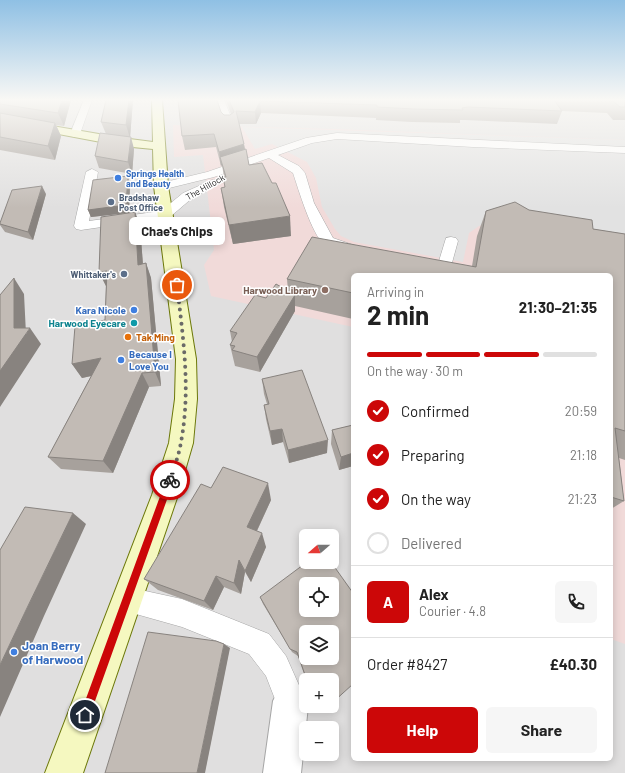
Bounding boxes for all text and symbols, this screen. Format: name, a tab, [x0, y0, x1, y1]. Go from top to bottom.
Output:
place label: Springs Health and Beauty	[126, 168, 184, 189]
street label: The Hillock	[184, 172, 227, 202]
marker: Springs Health and Beauty	[113, 173, 123, 183]
place label: Bradshaw Post Office	[119, 192, 163, 213]
marker: Bradshaw Post Office	[106, 197, 116, 207]
callout: Chae's Chips	[129, 217, 225, 245]
text: Chae's Chips	[141, 223, 213, 239]
pin	[160, 268, 194, 302]
place label: Whittaker's	[71, 269, 116, 280]
marker: Whittaker's	[119, 269, 129, 279]
icon: bag	[166, 274, 188, 296]
place label: Harwood Library	[243, 284, 317, 296]
text: Arriving in	[367, 284, 424, 300]
marker: Harwood Library	[320, 285, 330, 295]
text: 21:30–21:35	[519, 298, 597, 316]
text: 2 min	[367, 299, 429, 330]
place label: Kara Nicole	[75, 304, 127, 316]
marker: Kara Nicole	[129, 305, 139, 315]
place label: Harwood Eyecare	[48, 317, 127, 329]
marker: Harwood Eyecare	[129, 318, 139, 328]
place label: Tak Ming	[136, 331, 175, 343]
marker: Tak Ming	[123, 332, 133, 342]
place label: Because I Love You	[129, 348, 172, 372]
marker: Because I Love You	[116, 355, 126, 365]
text: On the way · 30 m	[367, 363, 463, 379]
icon: check	[367, 400, 389, 422]
text: Confirmed	[401, 402, 469, 420]
text: 20:59	[565, 403, 597, 419]
icon: check	[367, 444, 389, 466]
text: Preparing	[401, 446, 465, 464]
text: 21:18	[570, 447, 597, 463]
courier	[150, 460, 190, 500]
icon: bike	[159, 469, 181, 491]
icon: check	[367, 488, 389, 510]
text: On the way	[401, 490, 471, 508]
text: 21:23	[568, 491, 597, 507]
north arrow	[299, 529, 339, 569]
map controls	[299, 529, 339, 761]
text: Delivered	[401, 534, 462, 552]
button: locate	[299, 577, 339, 617]
button: phone	[555, 581, 597, 623]
text: Alex	[419, 585, 449, 603]
text: A	[383, 593, 393, 611]
text: Courier · 4.8	[419, 603, 486, 619]
button: layers	[299, 625, 339, 665]
place label: Joan Berry of Harwood	[22, 638, 84, 666]
marker: Joan Berry of Harwood	[9, 647, 19, 657]
text: Order #8427	[367, 655, 447, 673]
text: £40.30	[549, 655, 597, 673]
button: +	[299, 673, 339, 713]
pin	[68, 698, 102, 732]
icon: home	[74, 704, 96, 726]
button: Help	[367, 707, 478, 753]
button: Share	[486, 707, 597, 753]
button: −	[299, 721, 339, 761]

